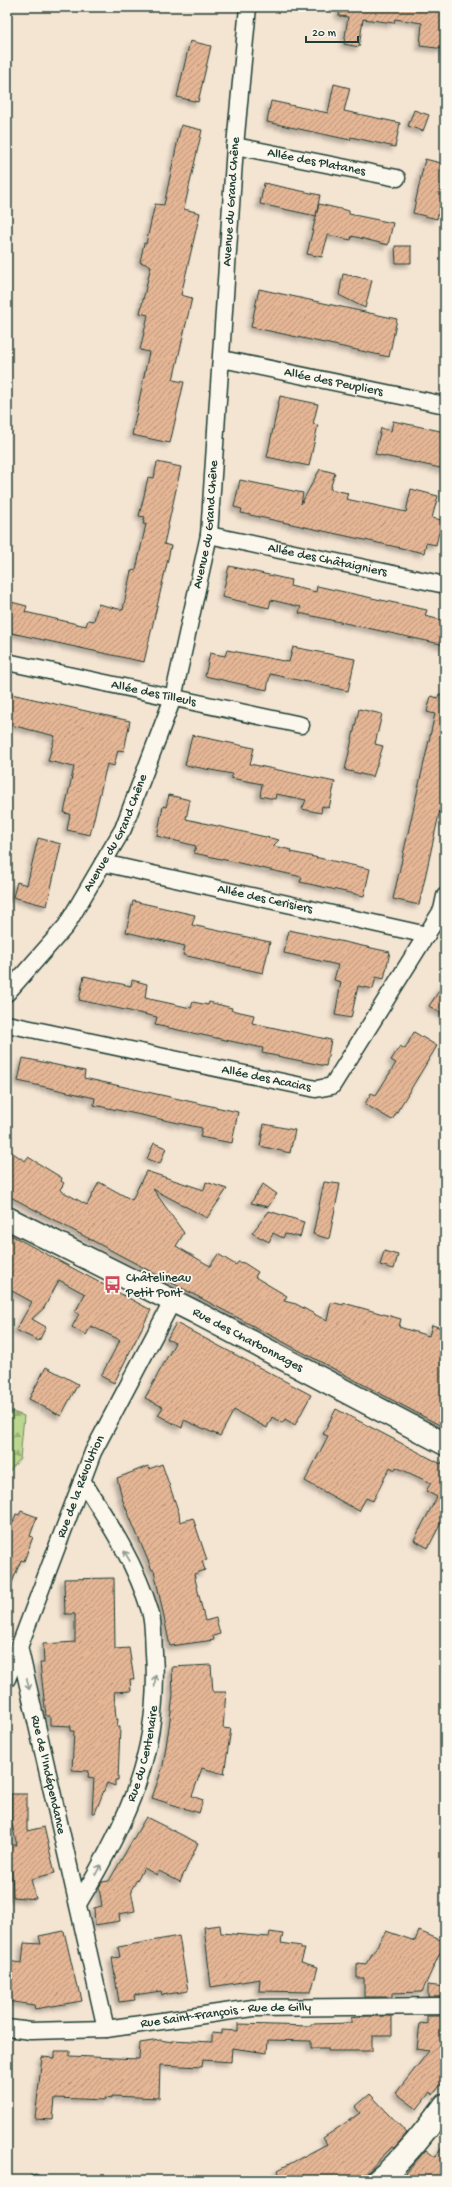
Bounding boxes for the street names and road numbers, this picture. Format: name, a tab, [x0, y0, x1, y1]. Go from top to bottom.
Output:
street label: Avenue du Grand Chêne	[219, 136, 243, 267]
street label: Allée des Platanes	[266, 145, 368, 179]
street label: Allée des Peupliers	[283, 365, 386, 400]
street label: Avenue du Grand Chêne	[190, 459, 221, 590]
street label: Allée des Châtaigniers	[266, 540, 389, 580]
street label: Allée des Tilleuls	[110, 677, 199, 710]
street label: Avenue du Grand Chêne	[80, 772, 151, 895]
street label: Allée des Cerisiers	[216, 881, 315, 917]
street label: Allée des Acacias	[220, 1062, 313, 1095]
street label: Rue des Charbonnages	[190, 1305, 307, 1376]
street label: Rue de la Révolution	[54, 1432, 108, 1540]
street label: Rue du Centenaire	[124, 1704, 161, 1804]
street label: Rue de l'Indépendance	[27, 1714, 69, 1836]
street label: Rue Saint-François - Rue de Gilly	[140, 2000, 312, 2031]

